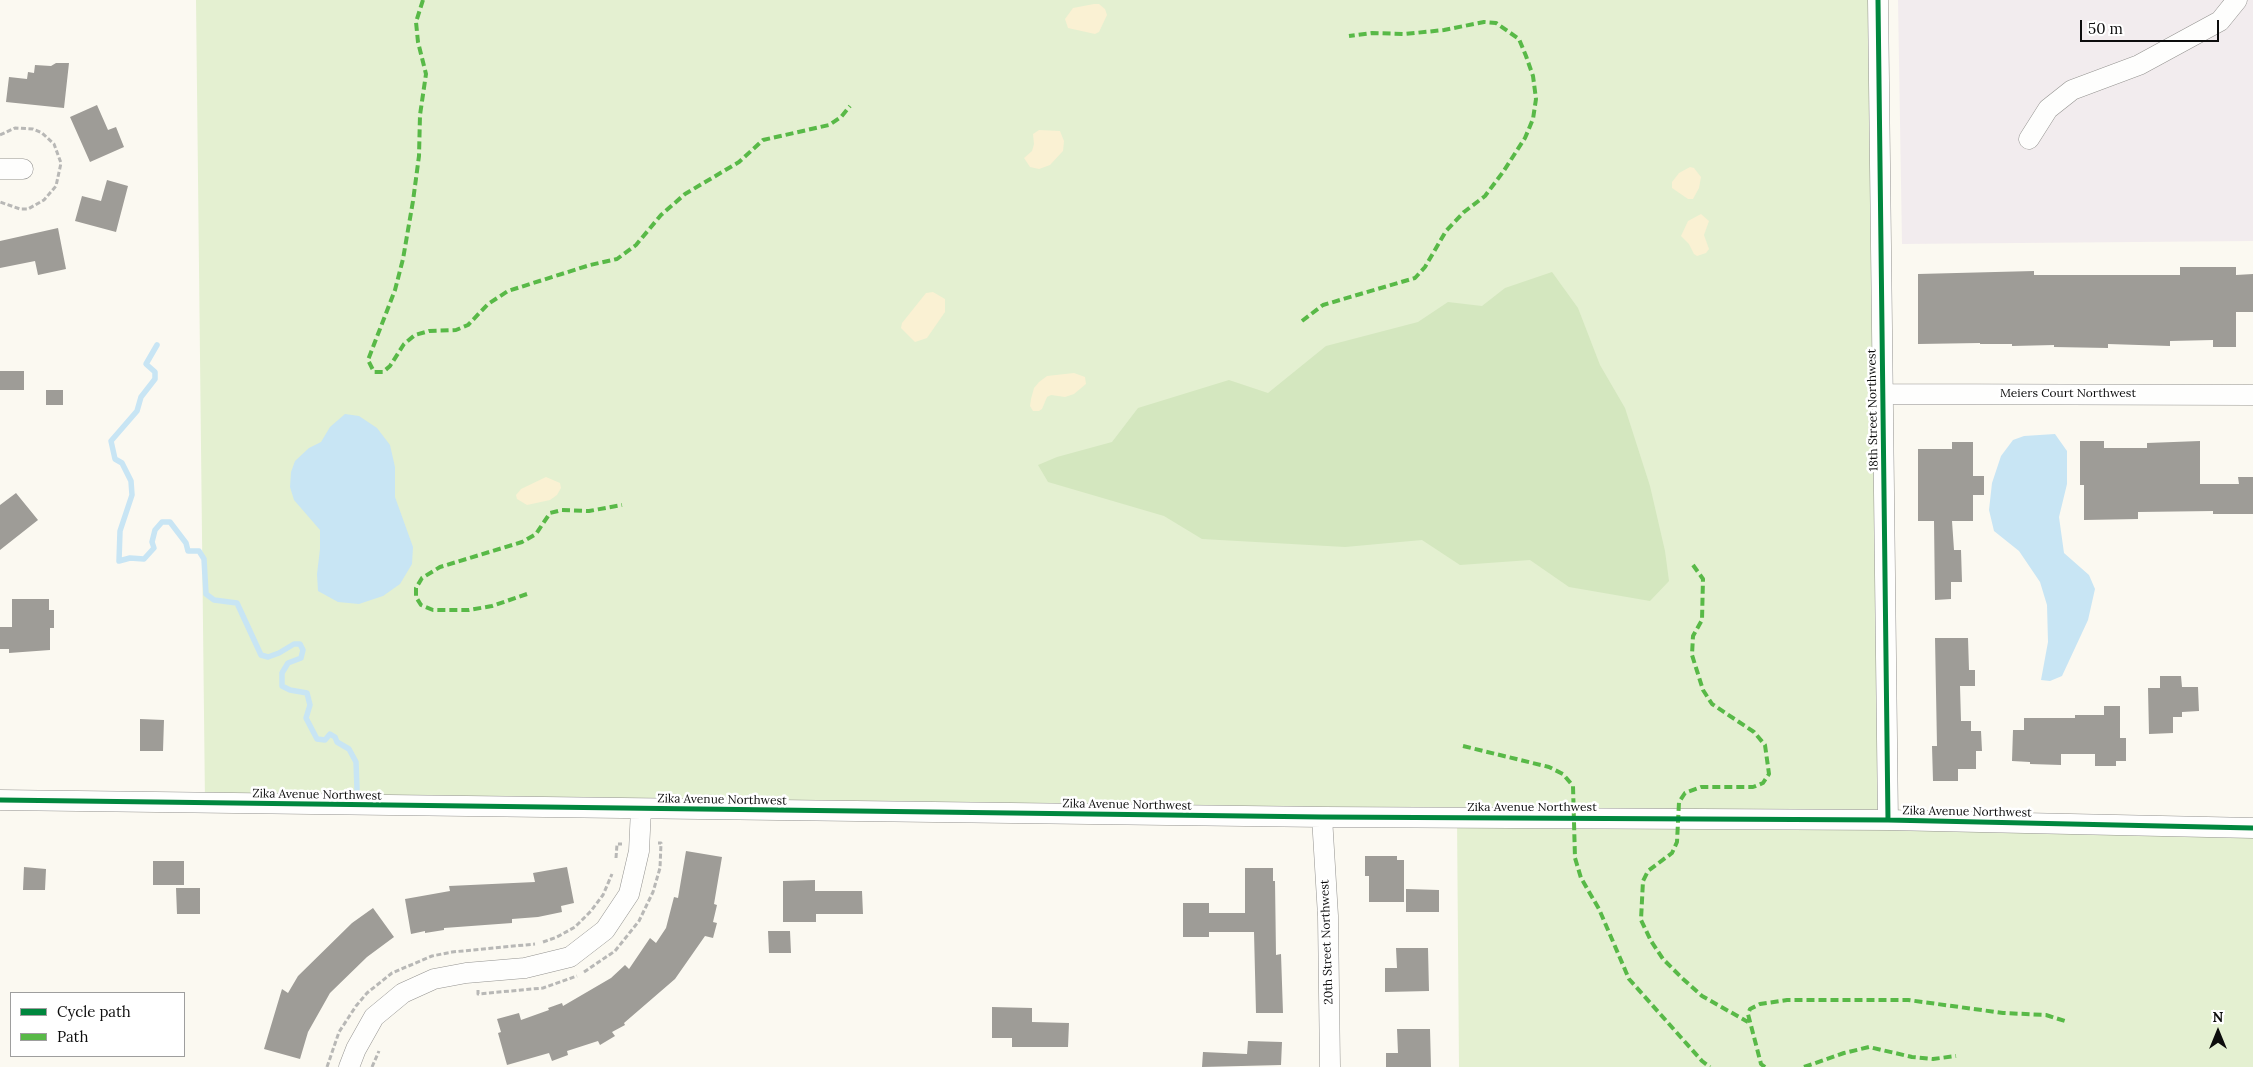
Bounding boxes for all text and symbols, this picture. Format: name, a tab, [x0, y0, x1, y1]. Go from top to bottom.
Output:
scale bar	[2083, 10, 2222, 42]
text: 50 m	[2088, 19, 2123, 38]
street label: 18th Street Northwest	[1865, 349, 1881, 471]
street label: Meiers Court Northwest	[2000, 387, 2136, 401]
street label: Zika Avenue Northwest	[252, 787, 382, 803]
street label: Zika Avenue Northwest	[657, 792, 787, 808]
street label: Zika Avenue Northwest	[1062, 797, 1192, 813]
street label: Zika Avenue Northwest	[1467, 801, 1597, 815]
street label: Zika Avenue Northwest	[1902, 804, 2032, 820]
street label: 20th Street Northwest	[1318, 879, 1336, 1005]
legend	[10, 992, 185, 1057]
text: Cycle path	[57, 1002, 131, 1021]
north arrow	[2193, 1007, 2243, 1057]
text: N	[2213, 1008, 2223, 1026]
text: Path	[57, 1027, 88, 1046]

